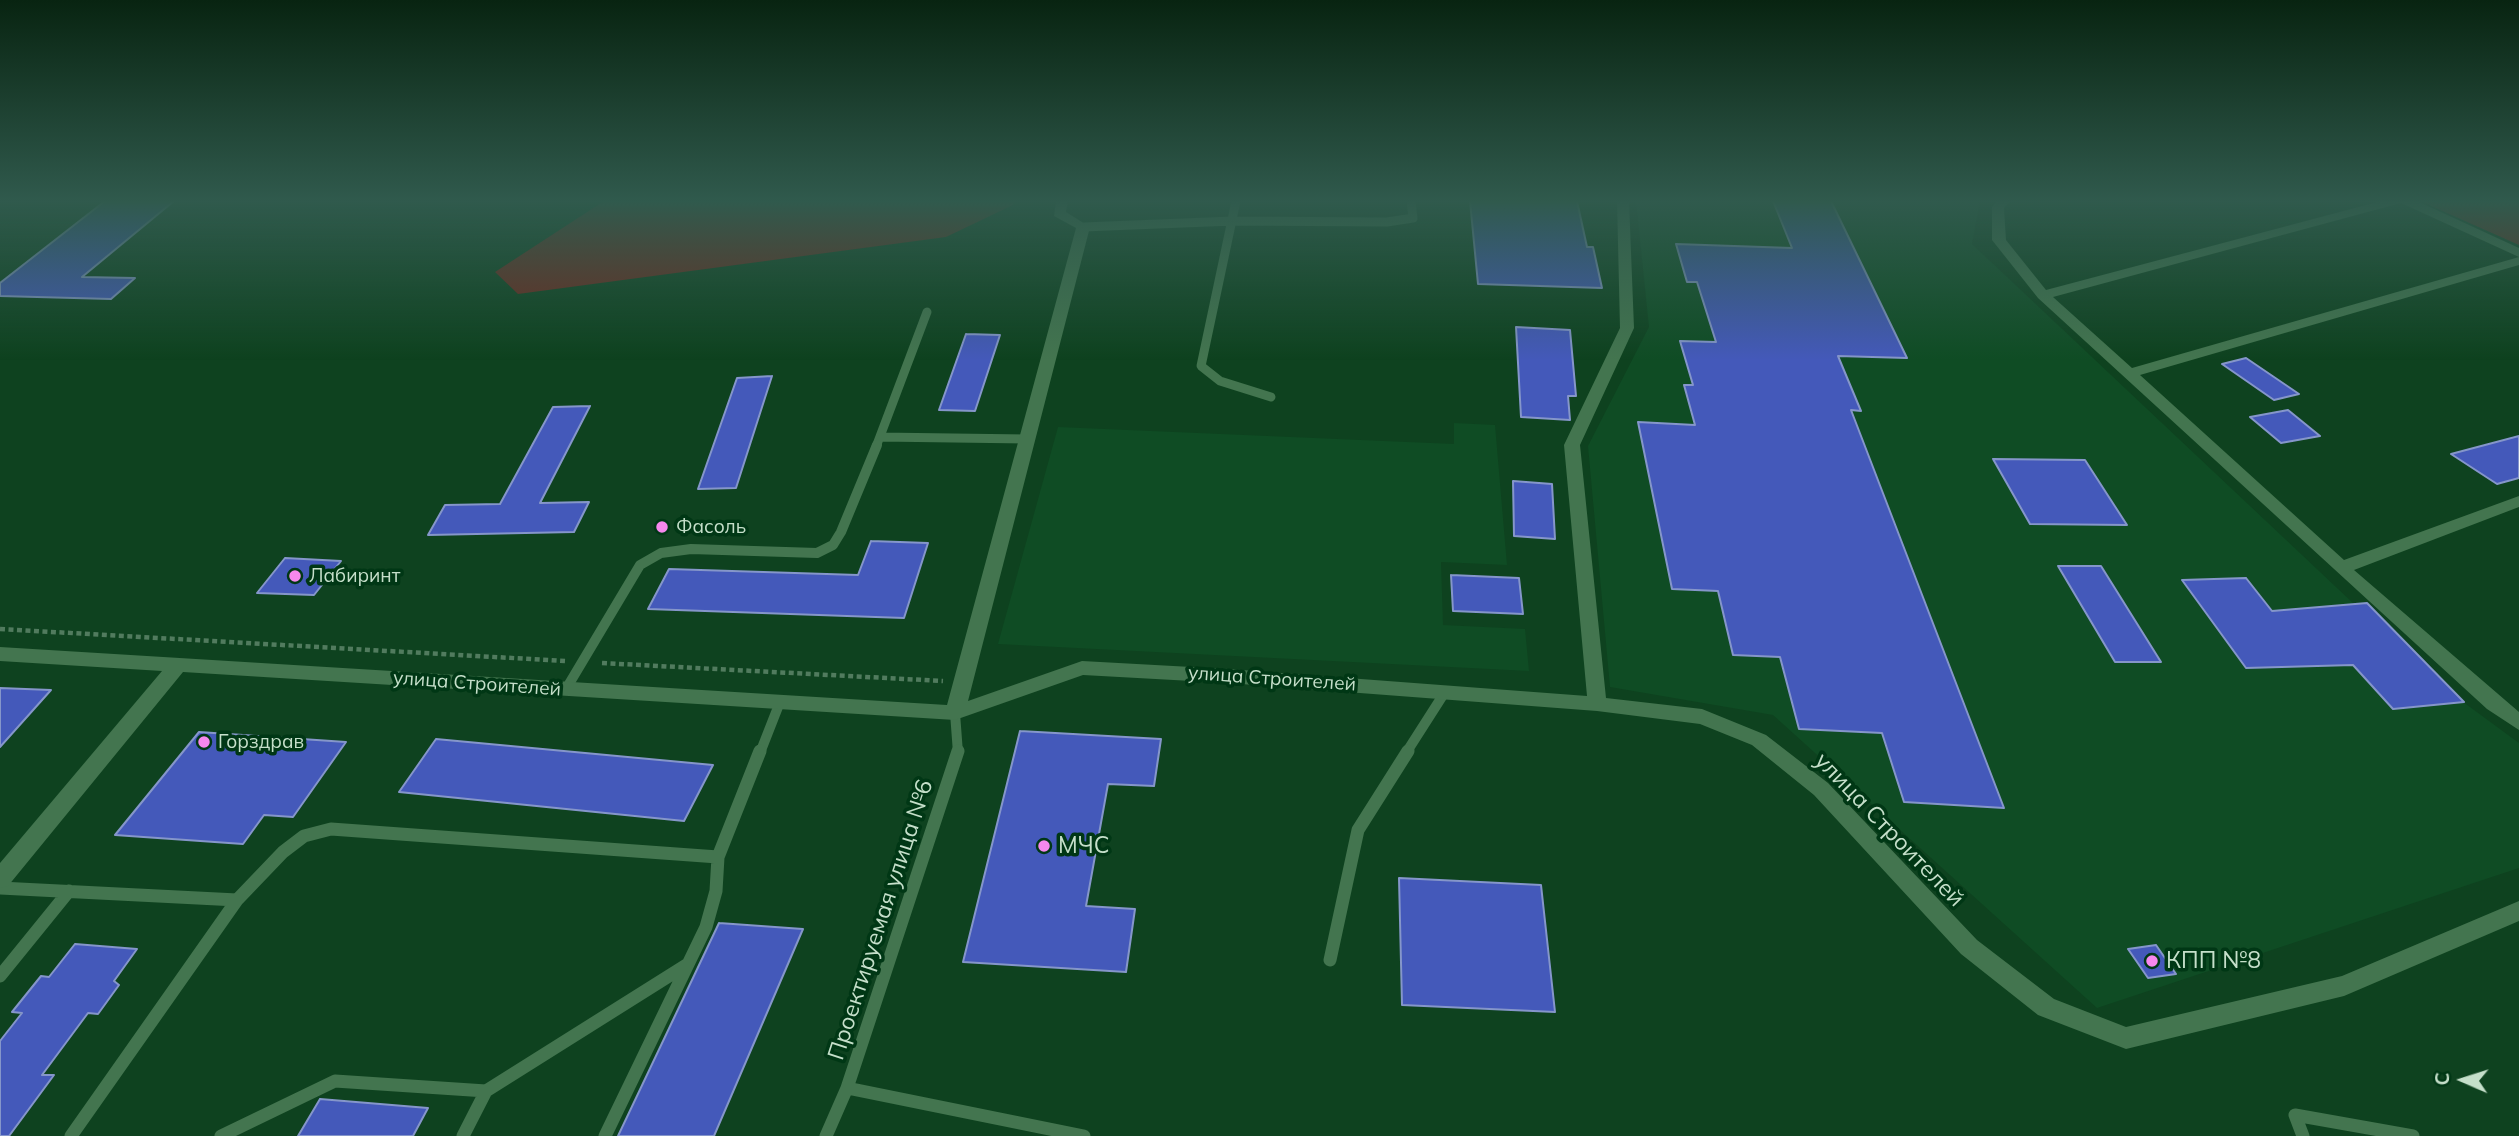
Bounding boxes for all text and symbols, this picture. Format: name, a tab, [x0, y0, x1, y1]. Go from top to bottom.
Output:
place label: Фасоль	[676, 516, 746, 538]
marker: Фасоль	[654, 519, 670, 535]
place label: Лабиринт	[309, 565, 400, 587]
marker: Лабиринт	[287, 568, 303, 584]
street label: улица Строителей	[1187, 662, 1357, 696]
street label: улица Строителей	[392, 667, 562, 701]
place label: Горздрав	[218, 731, 304, 753]
marker: Горздрав	[196, 734, 212, 750]
street label: улица Строителей	[1808, 747, 1970, 913]
street label: Проектируемая улица №6	[823, 776, 939, 1064]
place label: МЧС	[1058, 832, 1109, 860]
marker: МЧС	[1036, 838, 1052, 854]
place label: КПП №8	[2166, 947, 2261, 975]
marker: КПП №8	[2144, 953, 2160, 969]
north arrow	[2428, 1045, 2498, 1115]
text: С	[2430, 1072, 2454, 1086]

